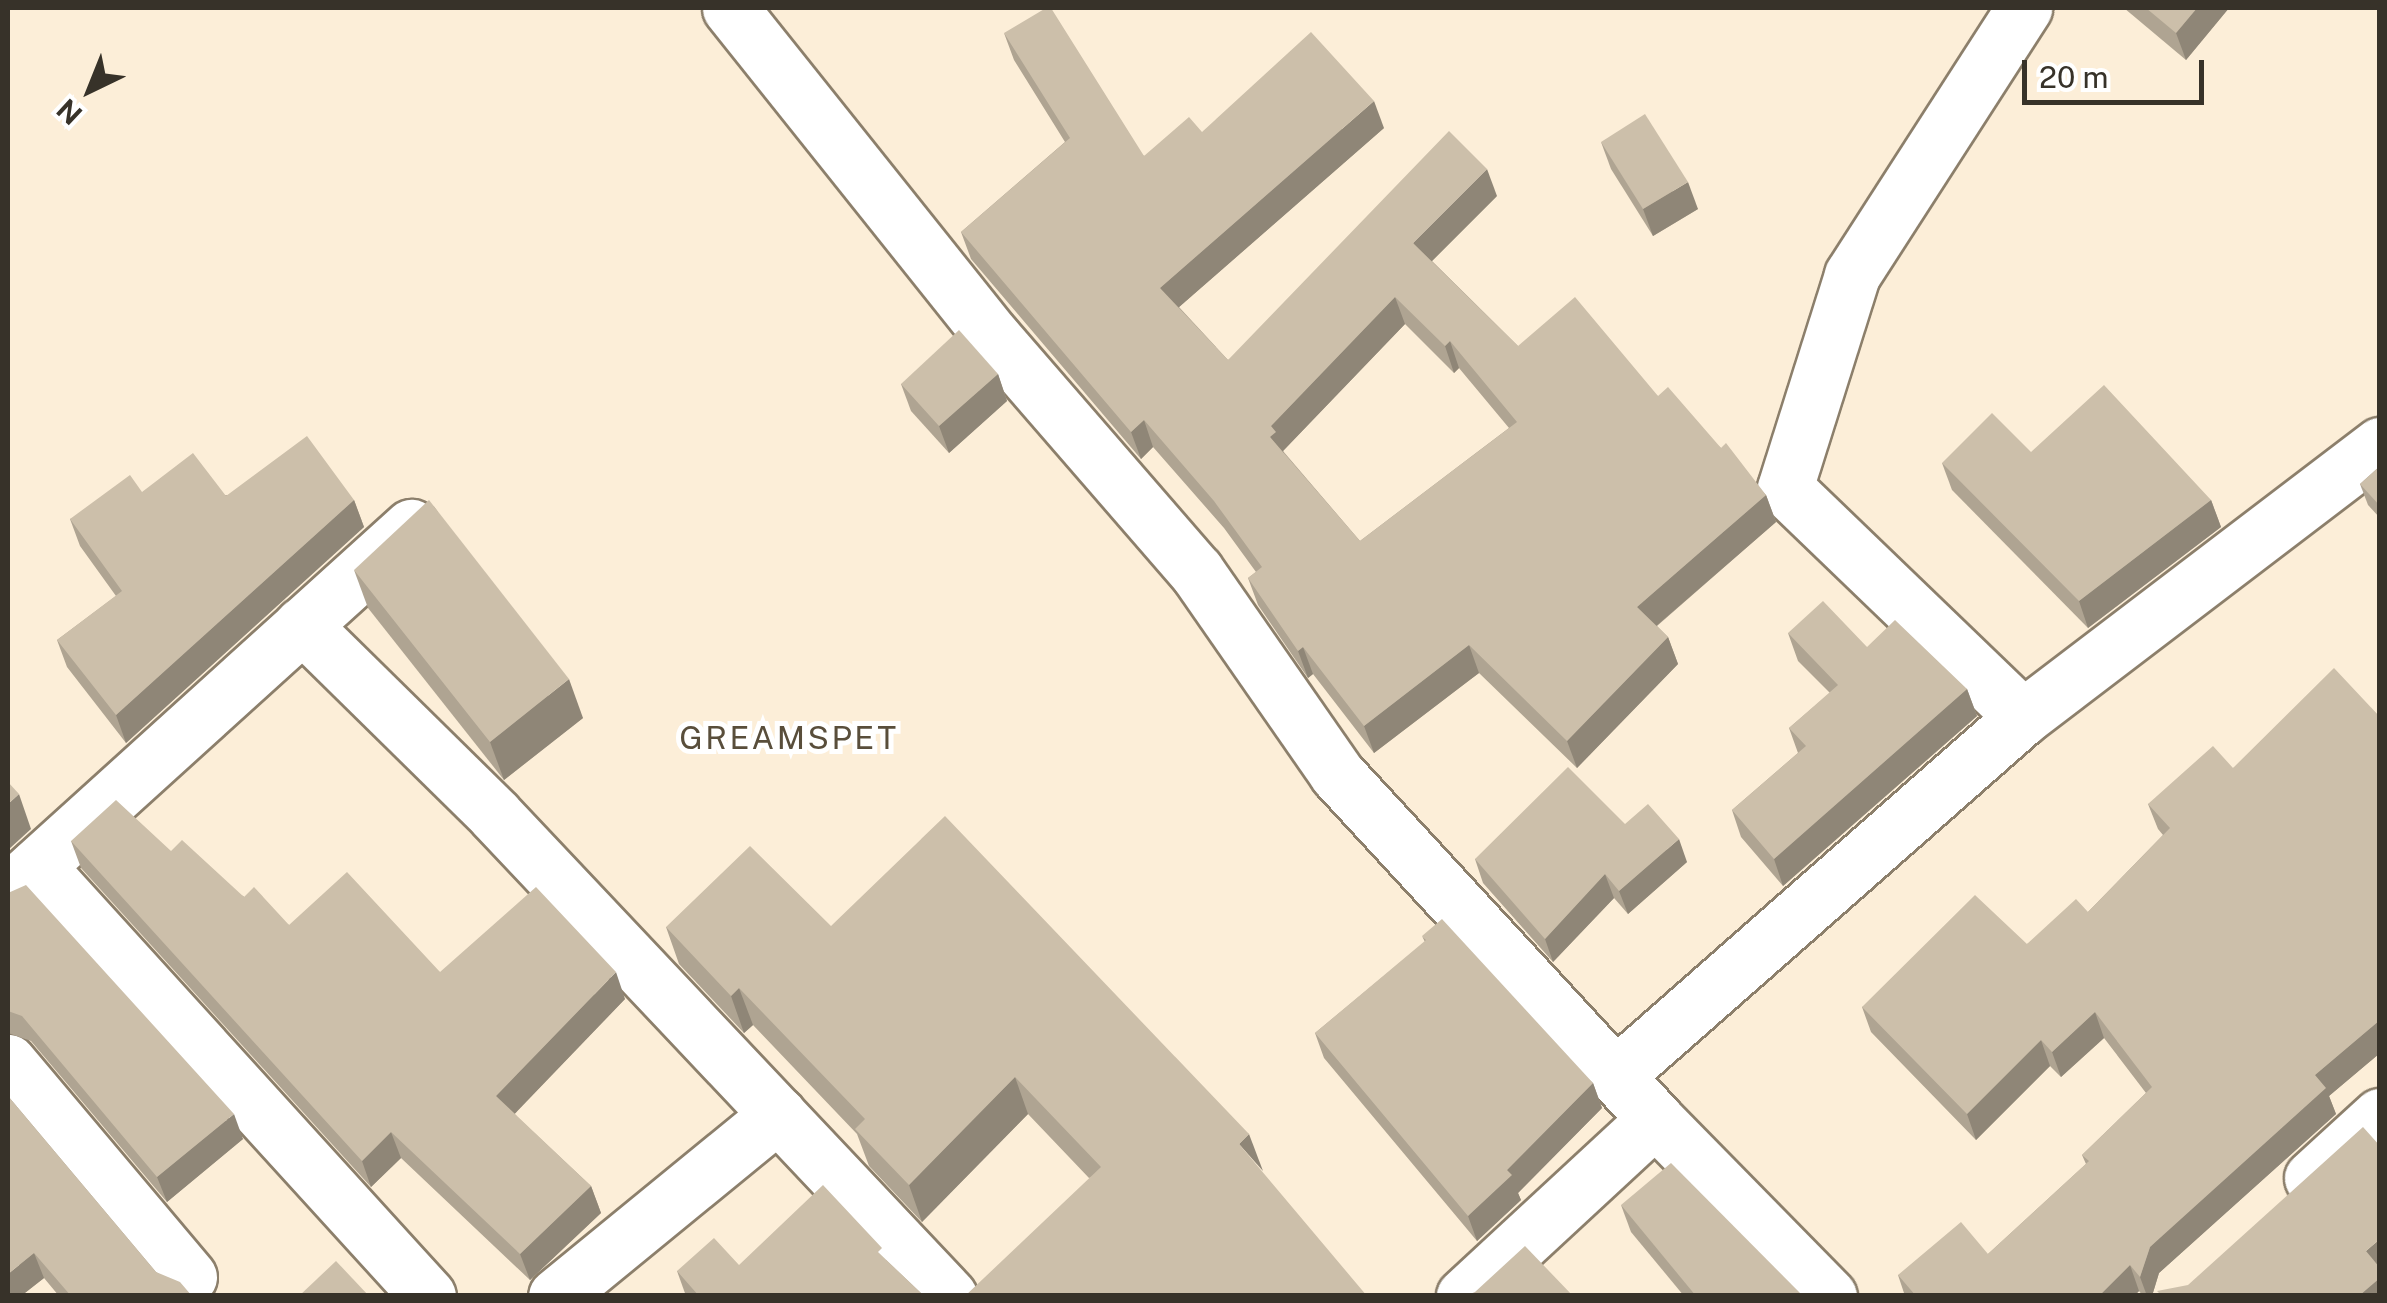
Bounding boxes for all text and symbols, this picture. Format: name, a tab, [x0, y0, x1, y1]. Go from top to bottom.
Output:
north arrow	[40, 40, 140, 140]
scale bar	[2027, 40, 2210, 102]
text: 20 m	[2039, 59, 2108, 95]
text: N	[50, 93, 88, 132]
district label: GREAMSPET	[679, 719, 899, 757]

